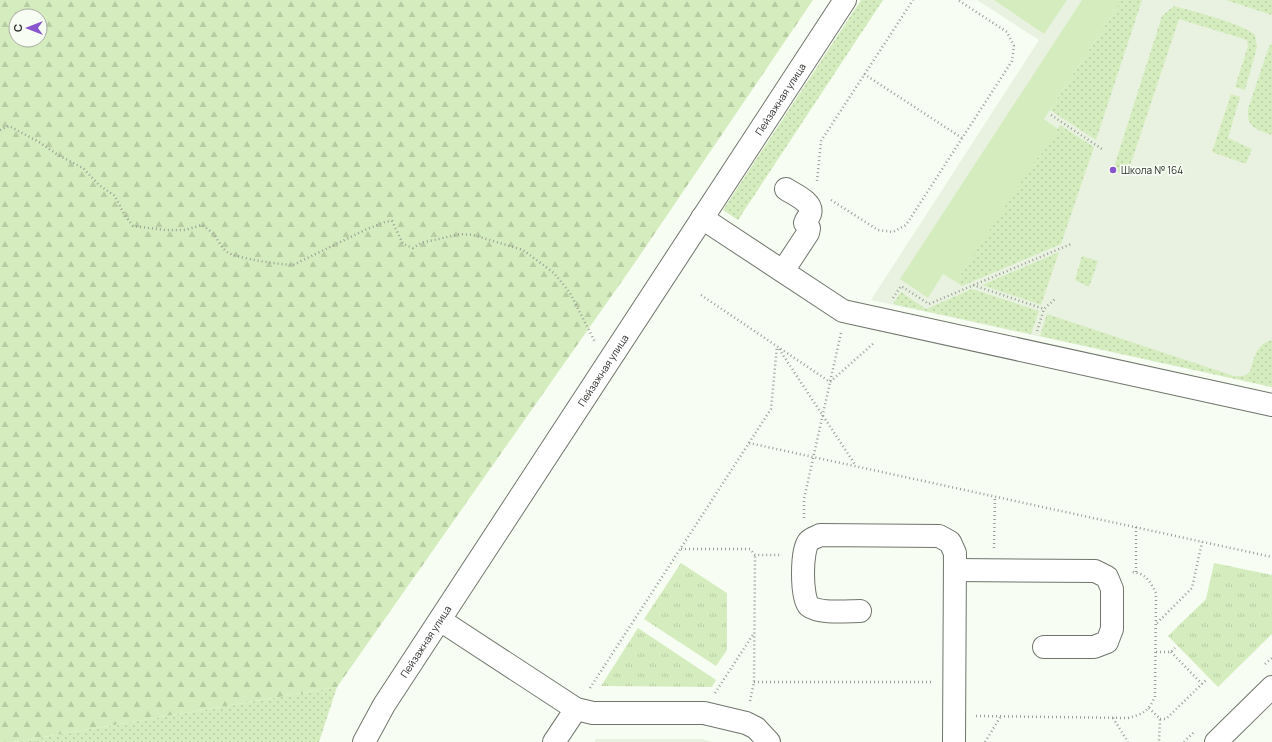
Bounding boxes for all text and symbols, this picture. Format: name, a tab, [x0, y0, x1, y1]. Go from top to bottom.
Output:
north arrow	[8, 8, 48, 48]
text: С	[10, 24, 25, 32]
street label: Пейзажная улица	[752, 60, 809, 138]
place label: Школа № 164	[1121, 163, 1183, 177]
marker: Школа № 164	[1108, 165, 1118, 175]
street label: Пейзажная улица	[574, 332, 632, 409]
street label: Пейзажная улица	[397, 603, 454, 680]

